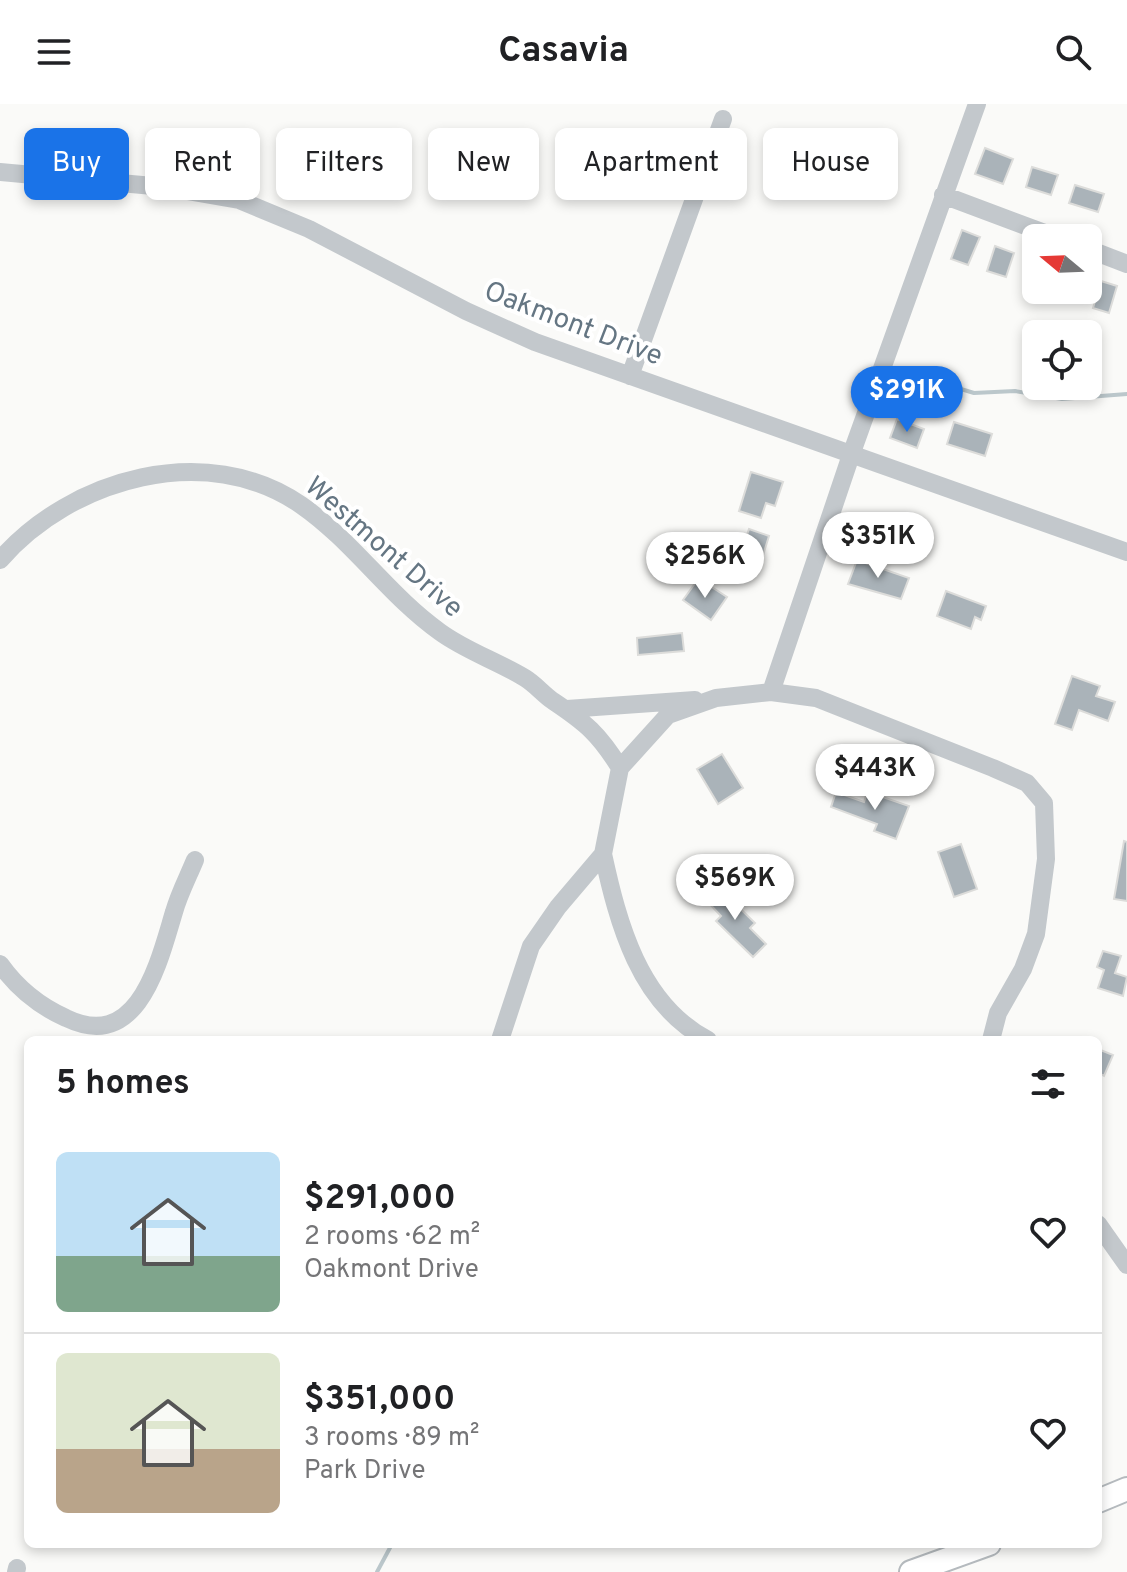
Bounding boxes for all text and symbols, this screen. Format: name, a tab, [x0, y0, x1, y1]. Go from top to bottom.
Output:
text: Casavia	[498, 29, 629, 75]
icon: menu	[32, 30, 76, 74]
icon: search	[1051, 30, 1095, 74]
chip: Buy	[24, 128, 129, 200]
chip: Rent	[145, 128, 260, 200]
chip: Filters	[276, 128, 412, 200]
chip: New	[428, 128, 539, 200]
chip: Apartment	[555, 128, 747, 200]
chip: House	[763, 128, 898, 200]
north arrow	[1022, 224, 1102, 304]
map controls	[1022, 224, 1102, 400]
street label: Oakmont Drive	[479, 274, 667, 375]
button: locate	[1022, 320, 1102, 400]
pin: $291K	[851, 366, 963, 434]
text: $291K	[869, 375, 945, 408]
street label: Westmont Drive	[296, 470, 470, 627]
pin: $351K	[822, 512, 934, 580]
text: $351K	[840, 521, 916, 554]
pin: $256K	[649, 532, 761, 600]
text: $256K	[664, 541, 746, 574]
pin: $443K	[819, 744, 931, 812]
text: $443K	[834, 753, 917, 786]
pin: $569K	[679, 854, 791, 922]
text: $569K	[694, 863, 776, 896]
icon: filters	[1026, 1062, 1070, 1106]
text: 5 homes	[56, 1063, 190, 1106]
text: $291,000	[304, 1178, 456, 1221]
icon: home	[120, 1184, 216, 1280]
icon: heart	[1026, 1210, 1070, 1254]
text: 2 rooms · 62 m²	[304, 1221, 480, 1254]
text: Oakmont Drive	[304, 1254, 479, 1287]
text: $351,000	[304, 1379, 455, 1422]
icon: home	[120, 1385, 216, 1481]
icon: heart	[1026, 1411, 1070, 1455]
text: 3 rooms · 89 m²	[304, 1422, 479, 1455]
text: Park Drive	[304, 1455, 425, 1488]

